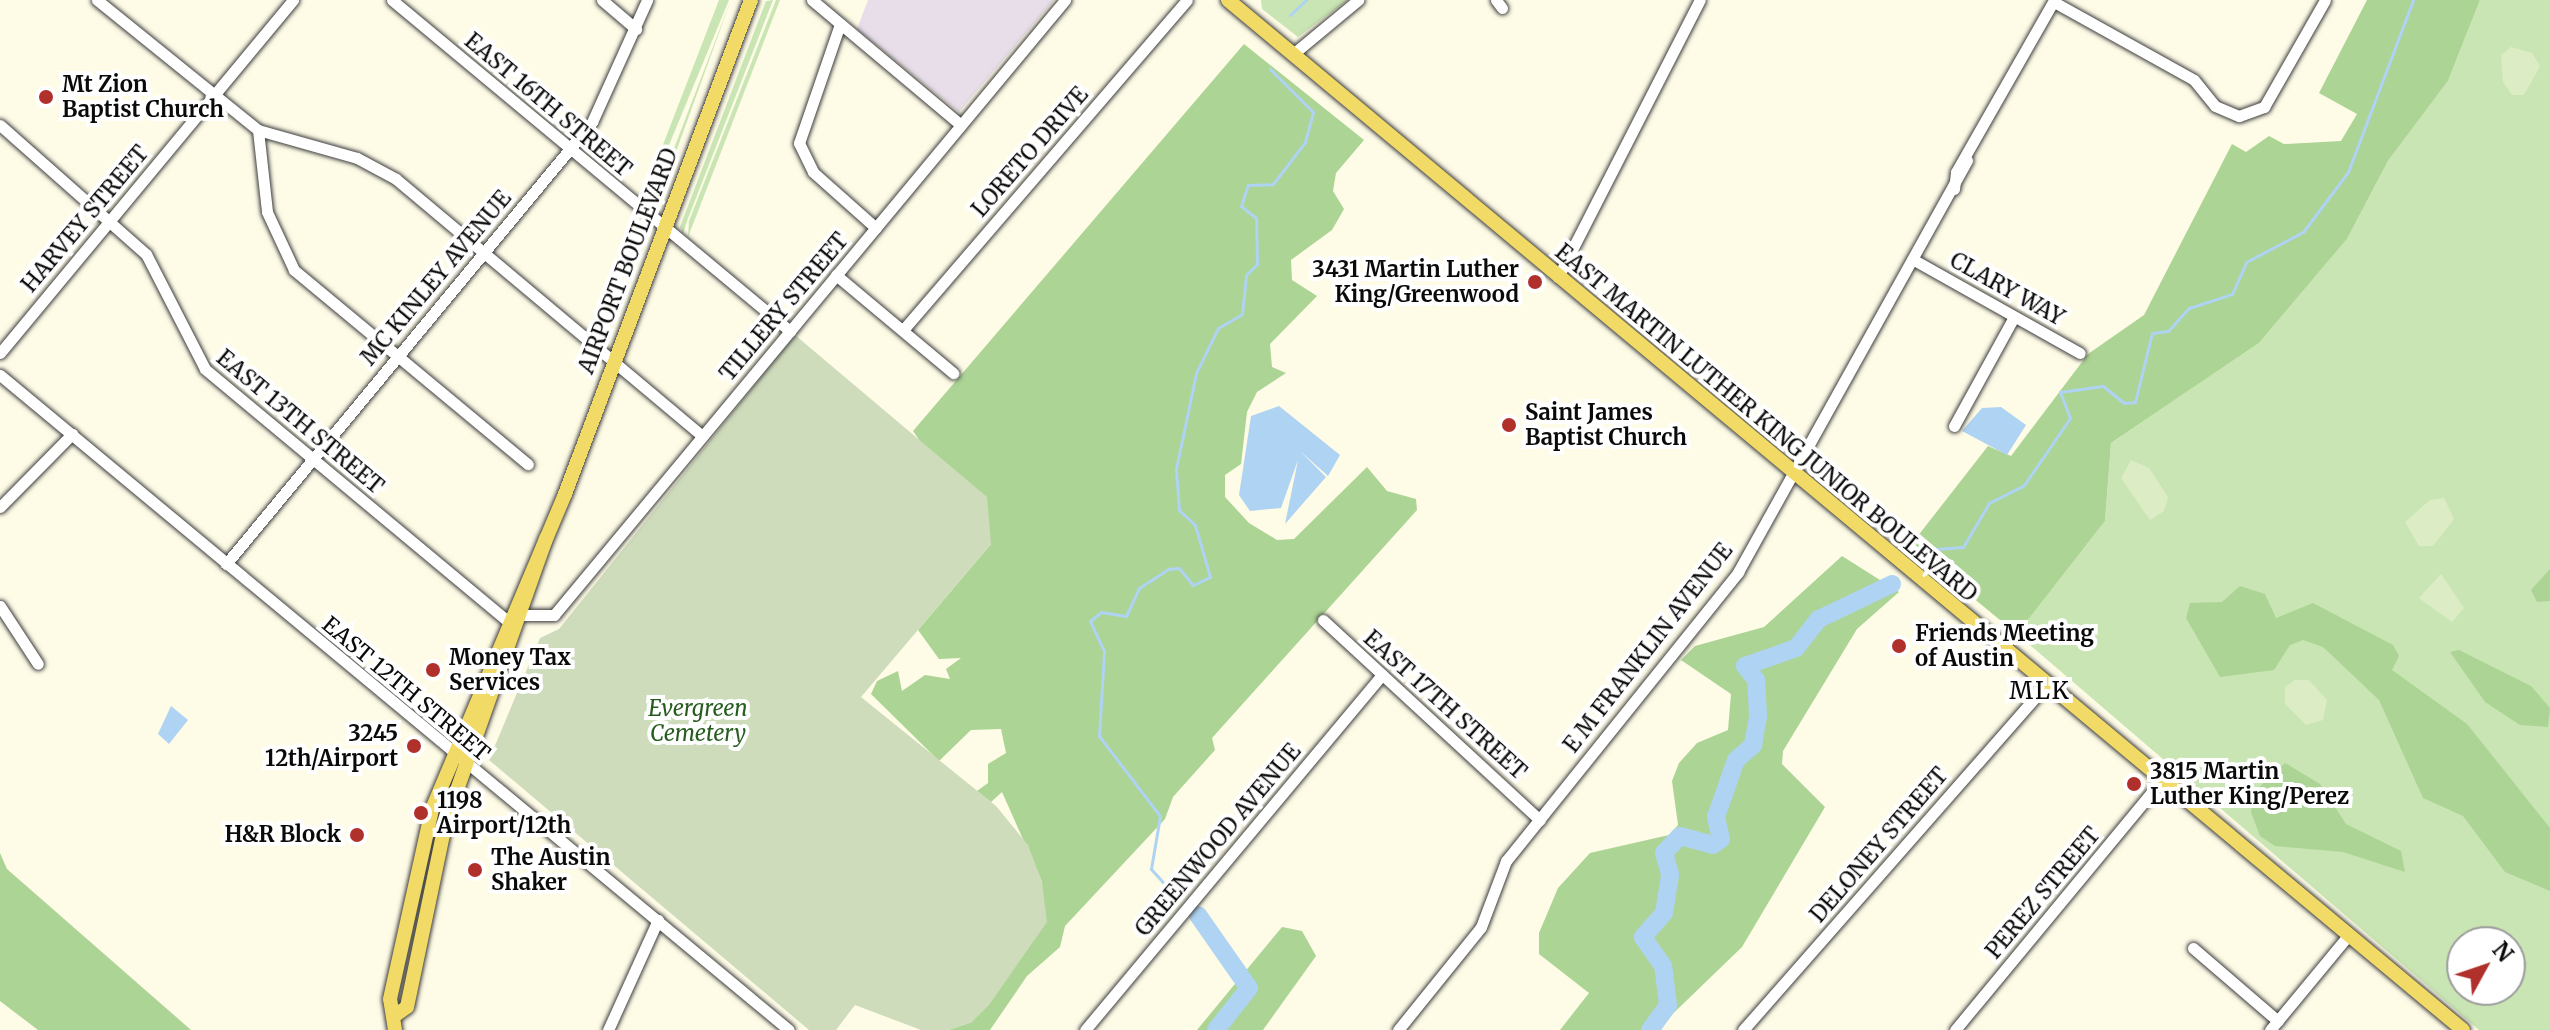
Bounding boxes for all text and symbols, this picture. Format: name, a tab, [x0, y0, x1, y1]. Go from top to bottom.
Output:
street label: EAST 16TH STREET	[459, 28, 637, 182]
place label: Mt Zion Baptist Church	[62, 71, 224, 122]
street label: LORETO DRIVE	[966, 82, 1094, 222]
marker: Mt Zion Baptist Church	[37, 88, 55, 106]
street label: HARVEY STREET	[16, 140, 154, 298]
street label: AIRPORT BOULEVARD	[573, 145, 683, 377]
street label: MC KINLEY AVENUE	[355, 186, 517, 370]
street label: TILLERY STREET	[714, 228, 854, 386]
street label: EAST MARTIN LUTHER KING JUNIOR BOULEVARD	[1550, 239, 1982, 607]
street label: CLARY WAY	[1945, 247, 2069, 331]
place label: 3431 Martin Luther King/Greenwood	[1312, 256, 1519, 308]
marker: 3431 Martin Luther King/Greenwood	[1526, 273, 1544, 291]
street label: EAST 13TH STREET	[211, 344, 389, 500]
place label: Saint James Baptist Church	[1525, 399, 1687, 450]
marker: Saint James Baptist Church	[1500, 416, 1518, 434]
street label: E M FRANKLIN AVENUE	[1558, 538, 1738, 758]
street label: EAST 12TH STREET	[317, 611, 495, 767]
place label: Friends Meeting of Austin	[1915, 620, 2094, 672]
street label: EAST 17TH STREET	[1358, 625, 1532, 785]
marker: Friends Meeting of Austin	[1890, 637, 1908, 655]
place label: Money Tax Services	[449, 644, 571, 696]
marker: Money Tax Services	[424, 661, 442, 679]
district label: MLK	[2009, 677, 2071, 705]
park label: Evergreen Cemetery	[648, 695, 748, 746]
place label: 3245 12th/Airport	[265, 720, 398, 772]
marker: 3245 12th/Airport	[405, 737, 423, 755]
street label: GREENWOOD AVENUE	[1130, 738, 1306, 942]
place label: 3815 Martin Luther King/Perez	[2150, 758, 2349, 810]
street label: DELONEY STREET	[1805, 762, 1953, 928]
marker: 3815 Martin Luther King/Perez	[2125, 775, 2143, 793]
place label: 1198 Airport/12th	[437, 787, 571, 838]
marker: 1198 Airport/12th	[412, 804, 430, 822]
place label: H&R Block	[225, 822, 341, 848]
street label: PEREZ STREET	[1980, 822, 2106, 964]
marker: H&R Block	[348, 826, 366, 844]
place label: The Austin Shaker	[491, 844, 610, 896]
marker: The Austin Shaker	[466, 861, 484, 879]
north arrow	[2446, 926, 2526, 1006]
text: N	[2487, 936, 2519, 968]

